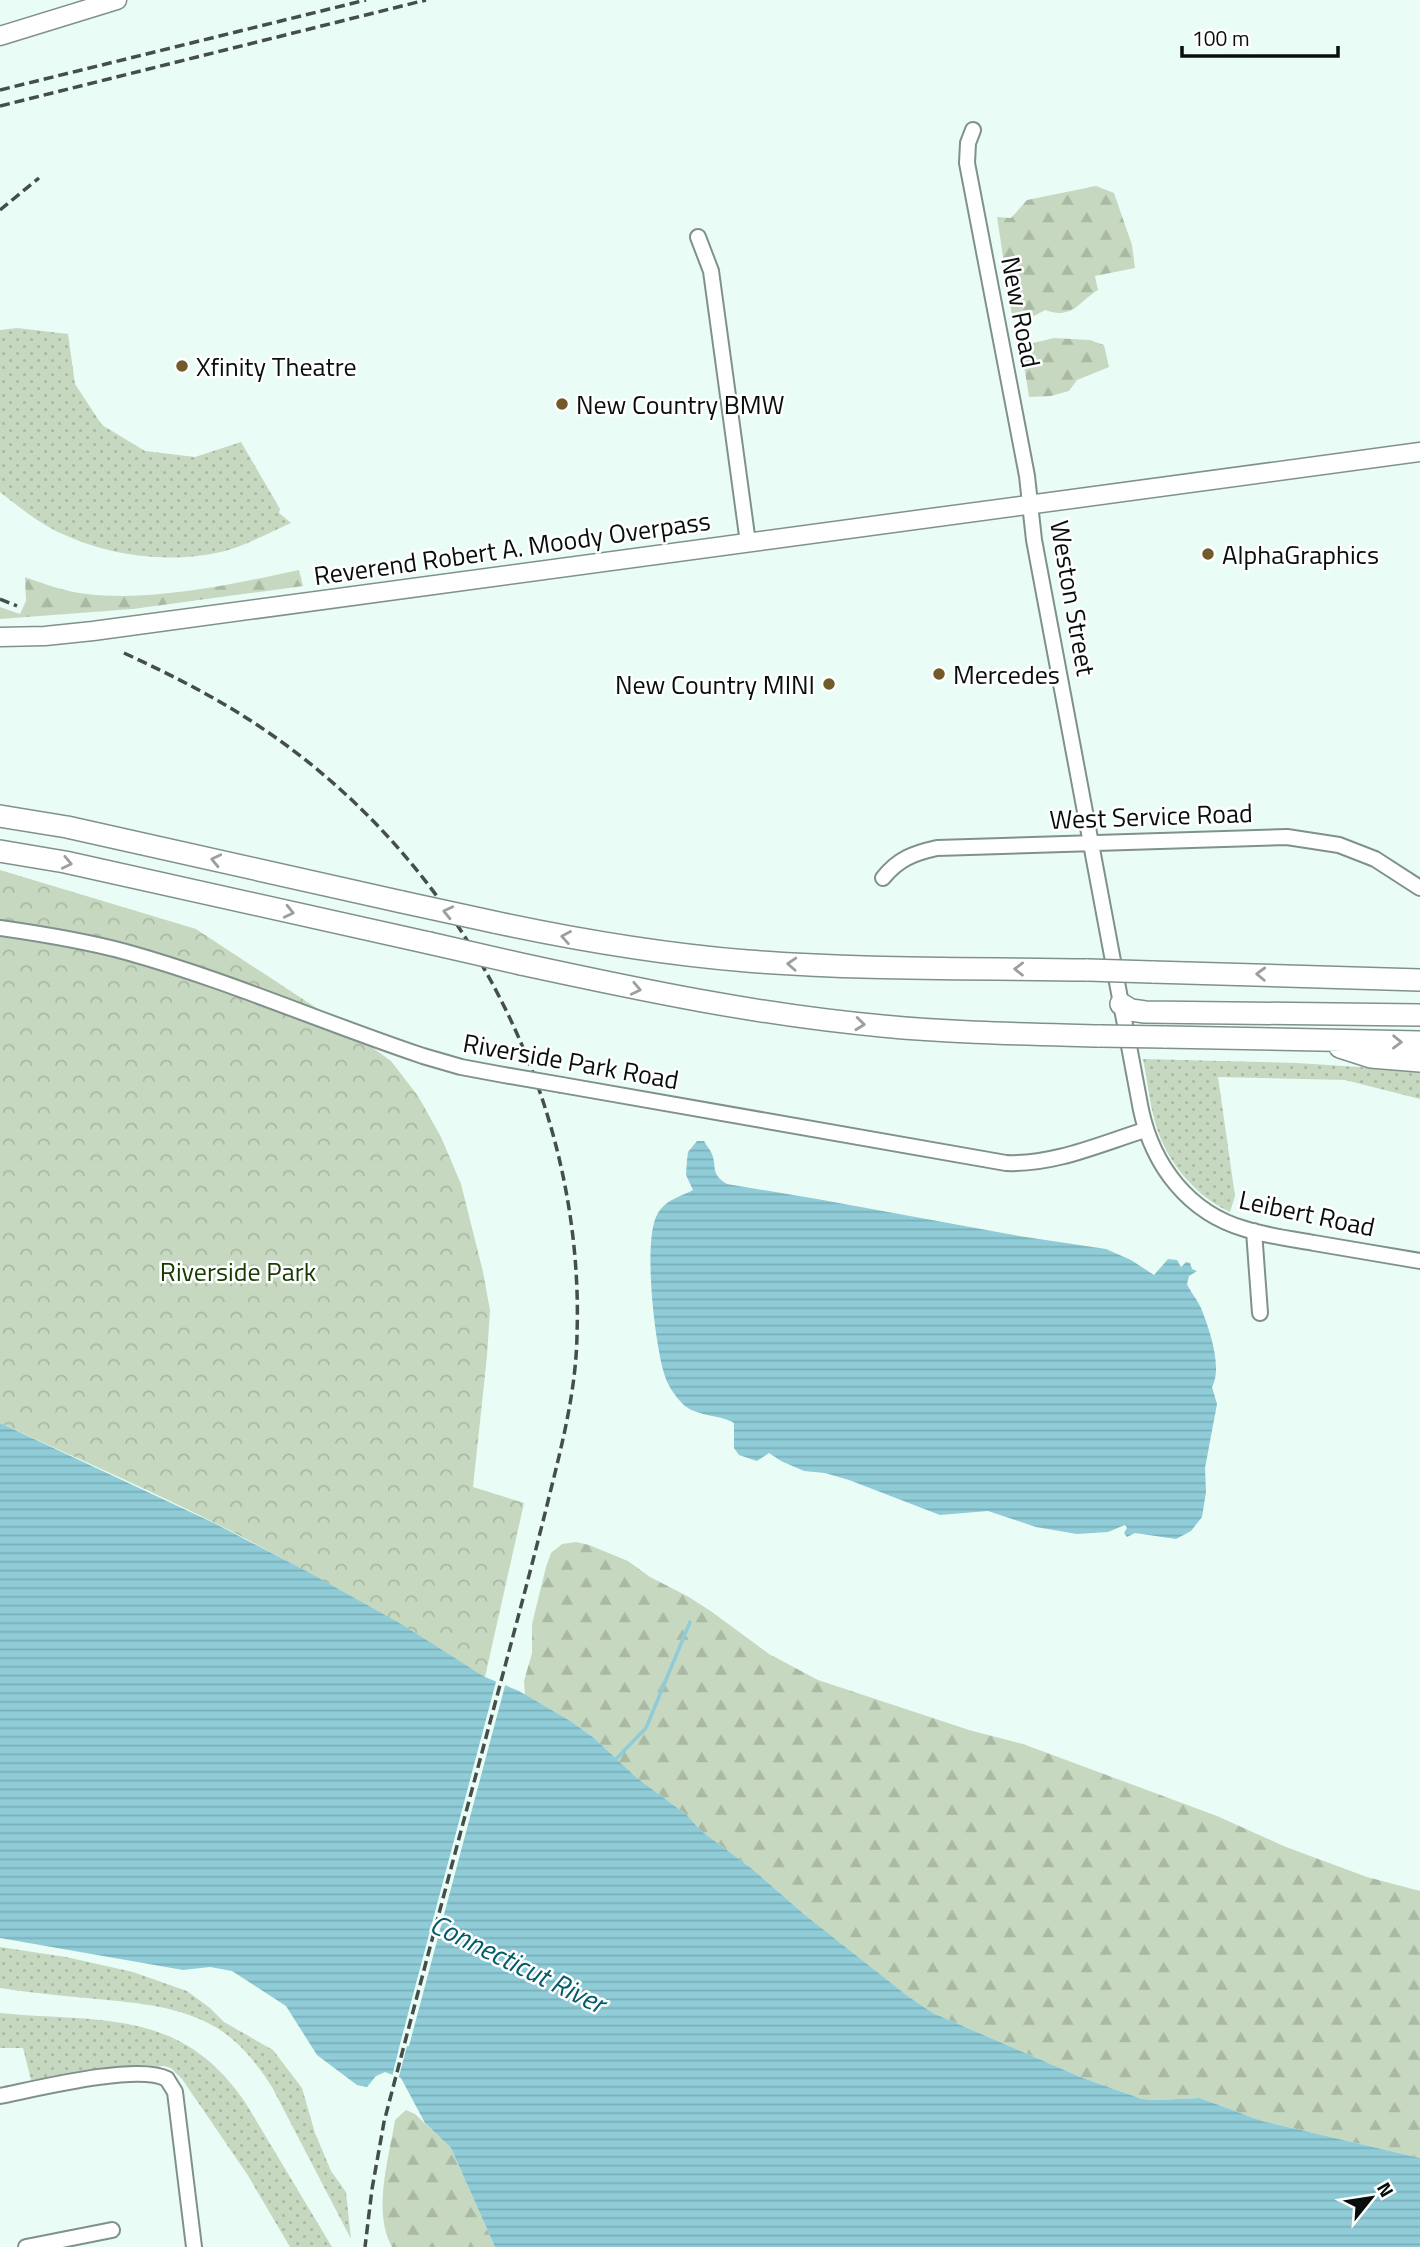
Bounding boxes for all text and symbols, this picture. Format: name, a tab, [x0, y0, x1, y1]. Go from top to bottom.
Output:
scale bar	[1182, 14, 1338, 58]
text: 100 m	[1192, 22, 1249, 54]
street label: New Road	[991, 253, 1051, 371]
place label: Xfinity Theatre	[196, 347, 357, 386]
marker: Xfinity Theatre	[174, 358, 190, 374]
place label: New Country BMW	[576, 385, 785, 424]
marker: New Country BMW	[554, 396, 570, 412]
street label: Reverend Robert A. Moody Overpass	[311, 501, 713, 595]
street label: Weston Street	[1040, 517, 1106, 679]
place label: AlphaGraphics	[1222, 535, 1379, 574]
marker: AlphaGraphics	[1200, 546, 1216, 562]
place label: Mercedes	[953, 655, 1060, 694]
place label: New Country MINI	[615, 665, 815, 704]
marker: Mercedes	[931, 666, 947, 682]
marker: New Country MINI	[821, 676, 837, 692]
street label: West Service Road	[1049, 793, 1253, 839]
one-way arrow	[61, 854, 73, 869]
one-way arrow	[210, 854, 222, 869]
one-way arrow	[283, 904, 295, 919]
one-way arrow	[442, 906, 454, 920]
one-way arrow	[560, 931, 572, 946]
one-way arrow	[786, 956, 797, 971]
one-way arrow	[1014, 961, 1024, 977]
one-way arrow	[1255, 967, 1266, 982]
one-way arrow	[630, 981, 642, 996]
one-way arrow	[855, 1016, 866, 1031]
street label: Riverside Park Road	[460, 1023, 682, 1099]
one-way arrow	[1391, 1034, 1402, 1049]
street label: Leibert Road	[1235, 1180, 1379, 1246]
park label: Riverside Park	[160, 1252, 316, 1291]
water label: Connecticut River	[423, 1902, 616, 2025]
north arrow	[1336, 2163, 1406, 2233]
text: N	[1370, 2176, 1402, 2202]

